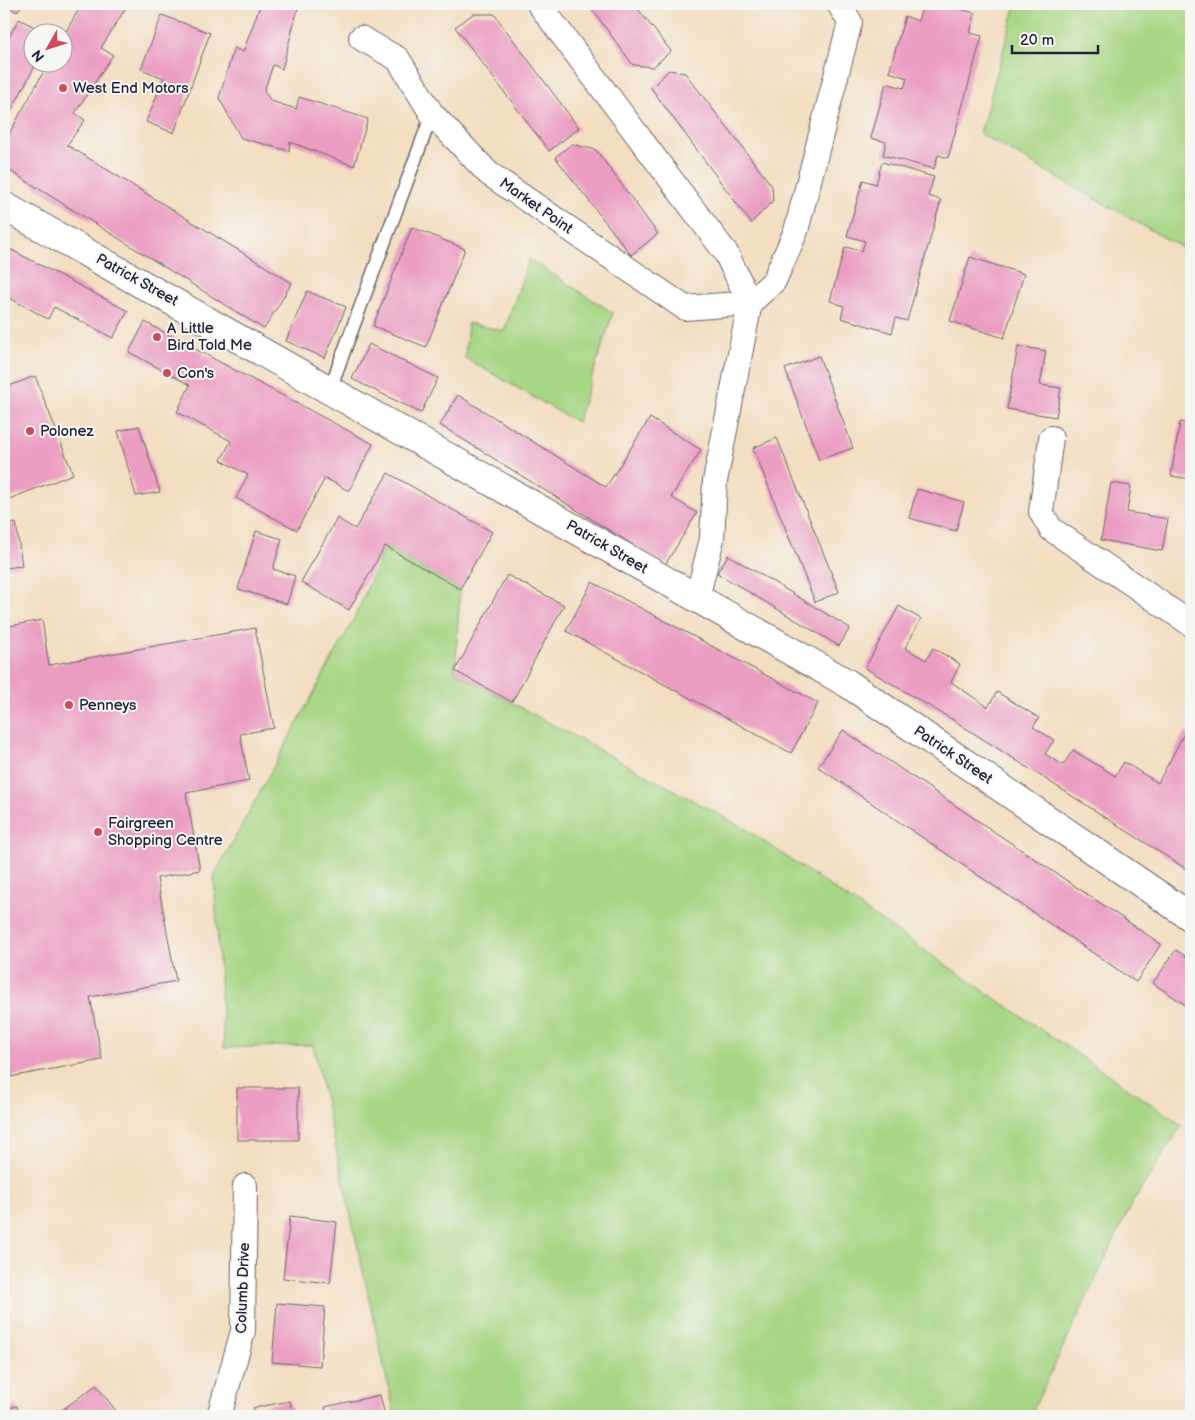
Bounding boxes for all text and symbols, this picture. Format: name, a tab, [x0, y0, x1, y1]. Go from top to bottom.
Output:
north arrow	[22, 22, 72, 72]
scale bar	[1012, 22, 1099, 54]
text: 20 m	[1020, 31, 1054, 50]
text: N	[28, 46, 48, 65]
place label: West End Motors	[73, 79, 189, 98]
marker: West End Motors	[57, 82, 69, 94]
street label: Market Point	[496, 174, 577, 239]
street label: Patrick Street	[93, 250, 182, 311]
place label: A Little Bird Told Me	[167, 319, 252, 355]
marker: A Little Bird Told Me	[151, 331, 163, 343]
place label: Con's	[177, 364, 215, 383]
marker: Con's	[161, 367, 173, 379]
place label: Polonez	[40, 422, 94, 441]
marker: Polonez	[24, 425, 36, 437]
street label: Patrick Street	[563, 516, 652, 578]
place label: Penneys	[79, 696, 137, 715]
marker: Penneys	[63, 699, 75, 711]
street label: Patrick Street	[910, 722, 996, 789]
place label: Fairgreen Shopping Centre	[108, 814, 223, 850]
marker: Fairgreen Shopping Centre	[92, 826, 104, 838]
street label: Columb Drive	[232, 1242, 254, 1334]

